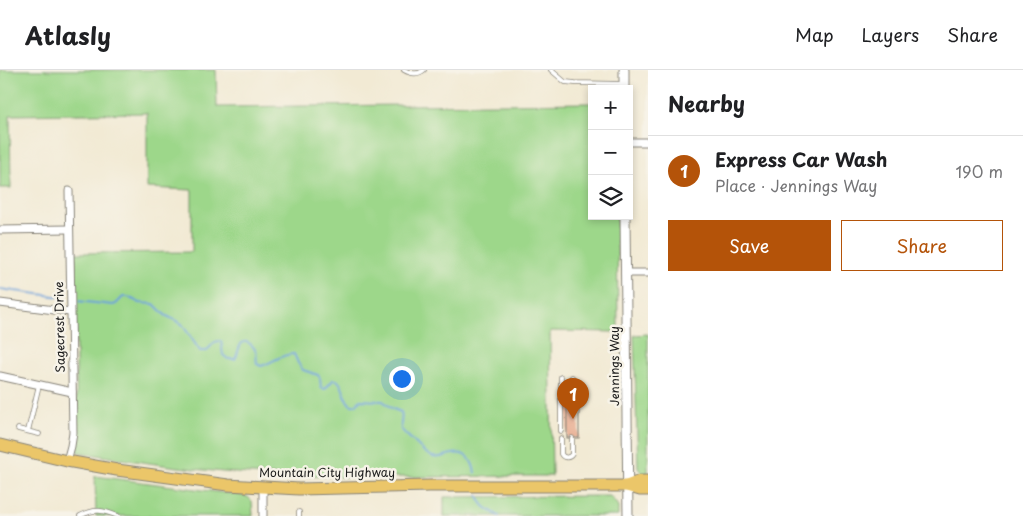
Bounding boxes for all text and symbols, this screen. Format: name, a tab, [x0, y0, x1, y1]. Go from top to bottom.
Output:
text: Atlasly	[25, 17, 111, 53]
text: Map	[795, 21, 834, 48]
text: Layers	[862, 21, 919, 48]
text: Share	[947, 21, 998, 48]
map controls	[588, 85, 633, 220]
button: +	[588, 85, 633, 130]
text: Nearby	[668, 87, 745, 119]
button: −	[588, 130, 633, 175]
text: Express Car Wash	[715, 145, 887, 173]
text: 1	[680, 159, 688, 183]
text: 190 m	[955, 159, 1003, 183]
text: Place · Jennings Way	[715, 173, 877, 197]
button: layers	[588, 175, 633, 220]
button: Save	[668, 220, 831, 271]
button: Share	[841, 220, 1003, 271]
street label: Sagecrest Drive	[49, 281, 69, 373]
street label: Jennings Way	[605, 326, 623, 406]
your location	[389, 366, 415, 392]
pin: 1	[557, 378, 589, 419]
street label: Mountain City Highway	[259, 463, 395, 481]

